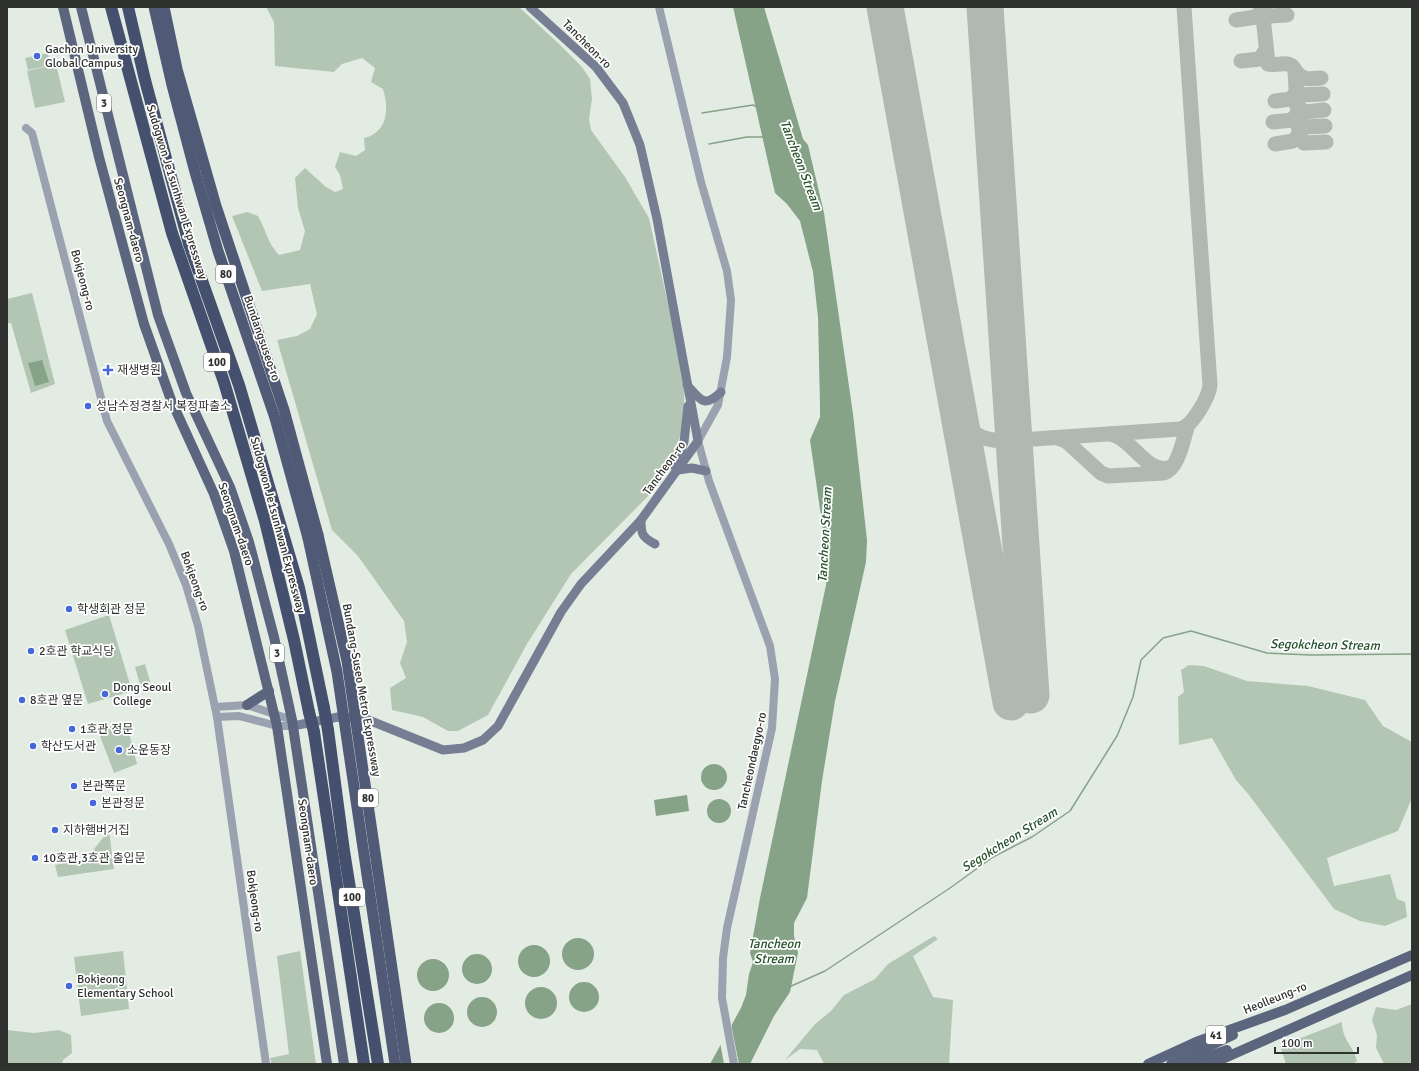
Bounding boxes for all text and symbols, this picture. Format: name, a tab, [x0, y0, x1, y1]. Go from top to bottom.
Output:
street label: Tancheon-ro	[559, 17, 614, 72]
place label: Gachon University Global Campus	[45, 42, 139, 71]
marker: Gachon University Global Campus	[32, 51, 42, 61]
road number: 3	[97, 94, 111, 112]
street label: Sudogwon Je1sunhwan Expressway	[143, 103, 210, 282]
water label: Tancheon Stream	[777, 118, 826, 213]
street label: Seongnam-daero	[110, 176, 147, 264]
street label: Bokjeong-ro	[67, 248, 98, 312]
road number: 80	[216, 265, 236, 283]
street label: Bundangsuseo-ro	[240, 293, 283, 383]
road number: 100	[204, 353, 230, 371]
place label: 재생병원	[117, 363, 161, 378]
marker: 재생병원	[102, 364, 114, 376]
place label: 성남수정경찰서 복정파출소	[96, 399, 231, 414]
marker: 성남수정경찰서 복정파출소	[83, 401, 93, 411]
street label: Sudogwon Je1sunhwan Expressway	[247, 435, 308, 615]
street label: Tancheon-ro	[640, 438, 689, 498]
street label: Seongnam-daero	[214, 481, 257, 568]
water label: Tancheon Stream	[815, 486, 836, 583]
street label: Bokjeong-ro	[177, 549, 212, 613]
place label: 학생회관 정문	[77, 602, 146, 617]
street label: Bundang-Suseo Metro Expressway	[339, 602, 384, 778]
marker: 학생회관 정문	[64, 604, 74, 614]
water label: Segokcheon Stream	[1270, 636, 1381, 654]
place label: 2호관 학교식당	[39, 644, 114, 659]
road number: 3	[270, 644, 284, 662]
marker: 2호관 학교식당	[26, 646, 36, 656]
place label: Dong Seoul College	[113, 680, 172, 709]
marker: Dong Seoul College	[100, 689, 110, 699]
place label: 8호관 옆문	[30, 693, 83, 708]
marker: 8호관 옆문	[17, 695, 27, 705]
street label: Tancheondaegyo-ro	[735, 711, 770, 811]
place label: 1호관 정문	[80, 722, 133, 737]
marker: 1호관 정문	[67, 724, 77, 734]
place label: 학산도서관	[41, 739, 96, 754]
marker: 학산도서관	[28, 741, 38, 751]
place label: 소운동장	[127, 743, 171, 758]
marker: 소운동장	[114, 745, 124, 755]
place label: 본관쪽문	[82, 779, 126, 794]
marker: 본관쪽문	[69, 781, 79, 791]
road number: 80	[358, 789, 378, 807]
place label: 본관정문	[101, 796, 145, 811]
marker: 본관정문	[88, 798, 98, 808]
street label: Seongnam-daero	[294, 798, 321, 886]
water label: Segokcheon Stream	[959, 804, 1061, 876]
place label: 지하햄버거집	[63, 823, 129, 838]
marker: 지하햄버거집	[50, 825, 60, 835]
place label: 10호관,3호관 출입문	[43, 851, 146, 866]
marker: 10호관,3호관 출입문	[30, 853, 40, 863]
street label: Bokjeong-ro	[243, 869, 266, 933]
road number: 100	[339, 888, 365, 906]
water label: Tancheon Stream	[748, 936, 801, 967]
place label: Bokjeong Elementary School	[77, 972, 174, 1001]
street label: Heolleung-ro	[1241, 979, 1309, 1018]
marker: Bokjeong Elementary School	[64, 981, 74, 991]
road number: 41	[1206, 1026, 1226, 1044]
scale bar	[1275, 1029, 1358, 1055]
text: 100 m	[1281, 1036, 1313, 1051]

